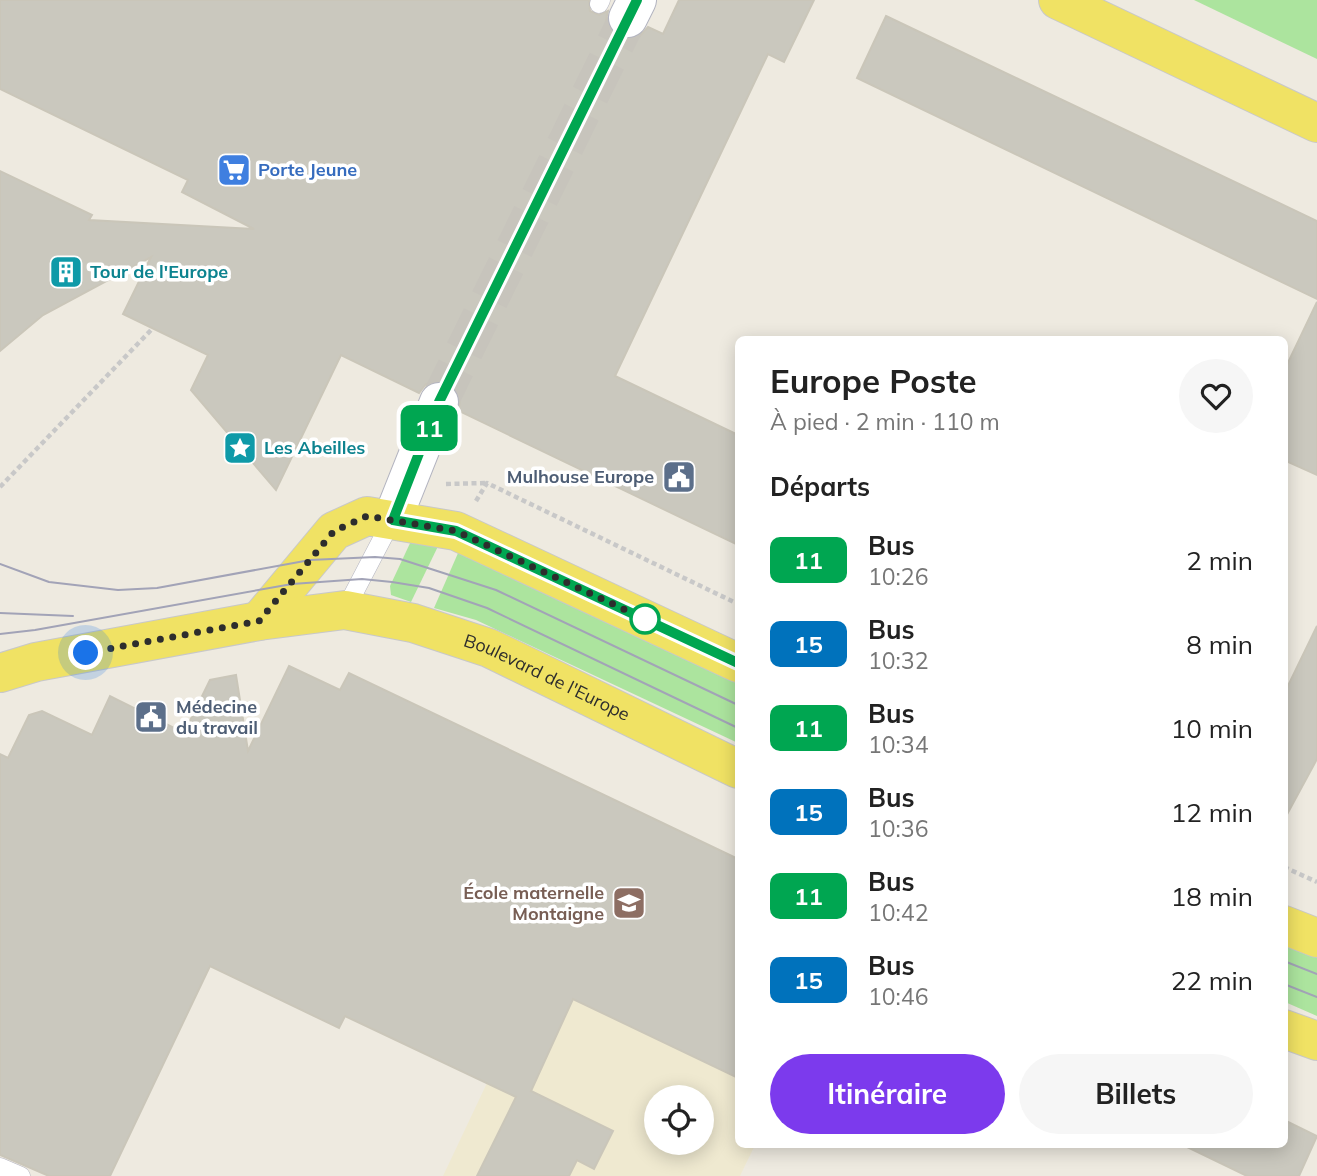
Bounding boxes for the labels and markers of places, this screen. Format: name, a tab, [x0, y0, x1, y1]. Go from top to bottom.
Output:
supermarket icon: Porte Jeune	[215, 151, 253, 189]
place label: Porte Jeune	[258, 158, 357, 181]
building icon: Tour de l'Europe	[47, 253, 85, 291]
place label: Tour de l'Europe	[90, 260, 228, 283]
place icon: Les Abeilles	[221, 429, 259, 467]
place label: Les Abeilles	[264, 436, 365, 459]
public building icon: Mulhouse Europe	[660, 458, 698, 496]
place label: Mulhouse Europe	[507, 465, 654, 488]
unlabelled marker	[630, 604, 660, 634]
place label: Médecine du travail	[176, 695, 258, 739]
public building icon: Médecine du travail	[132, 698, 170, 736]
place label: École maternelle Montaigne	[463, 881, 604, 925]
school or university icon: École maternelle Montaigne	[610, 884, 648, 922]

